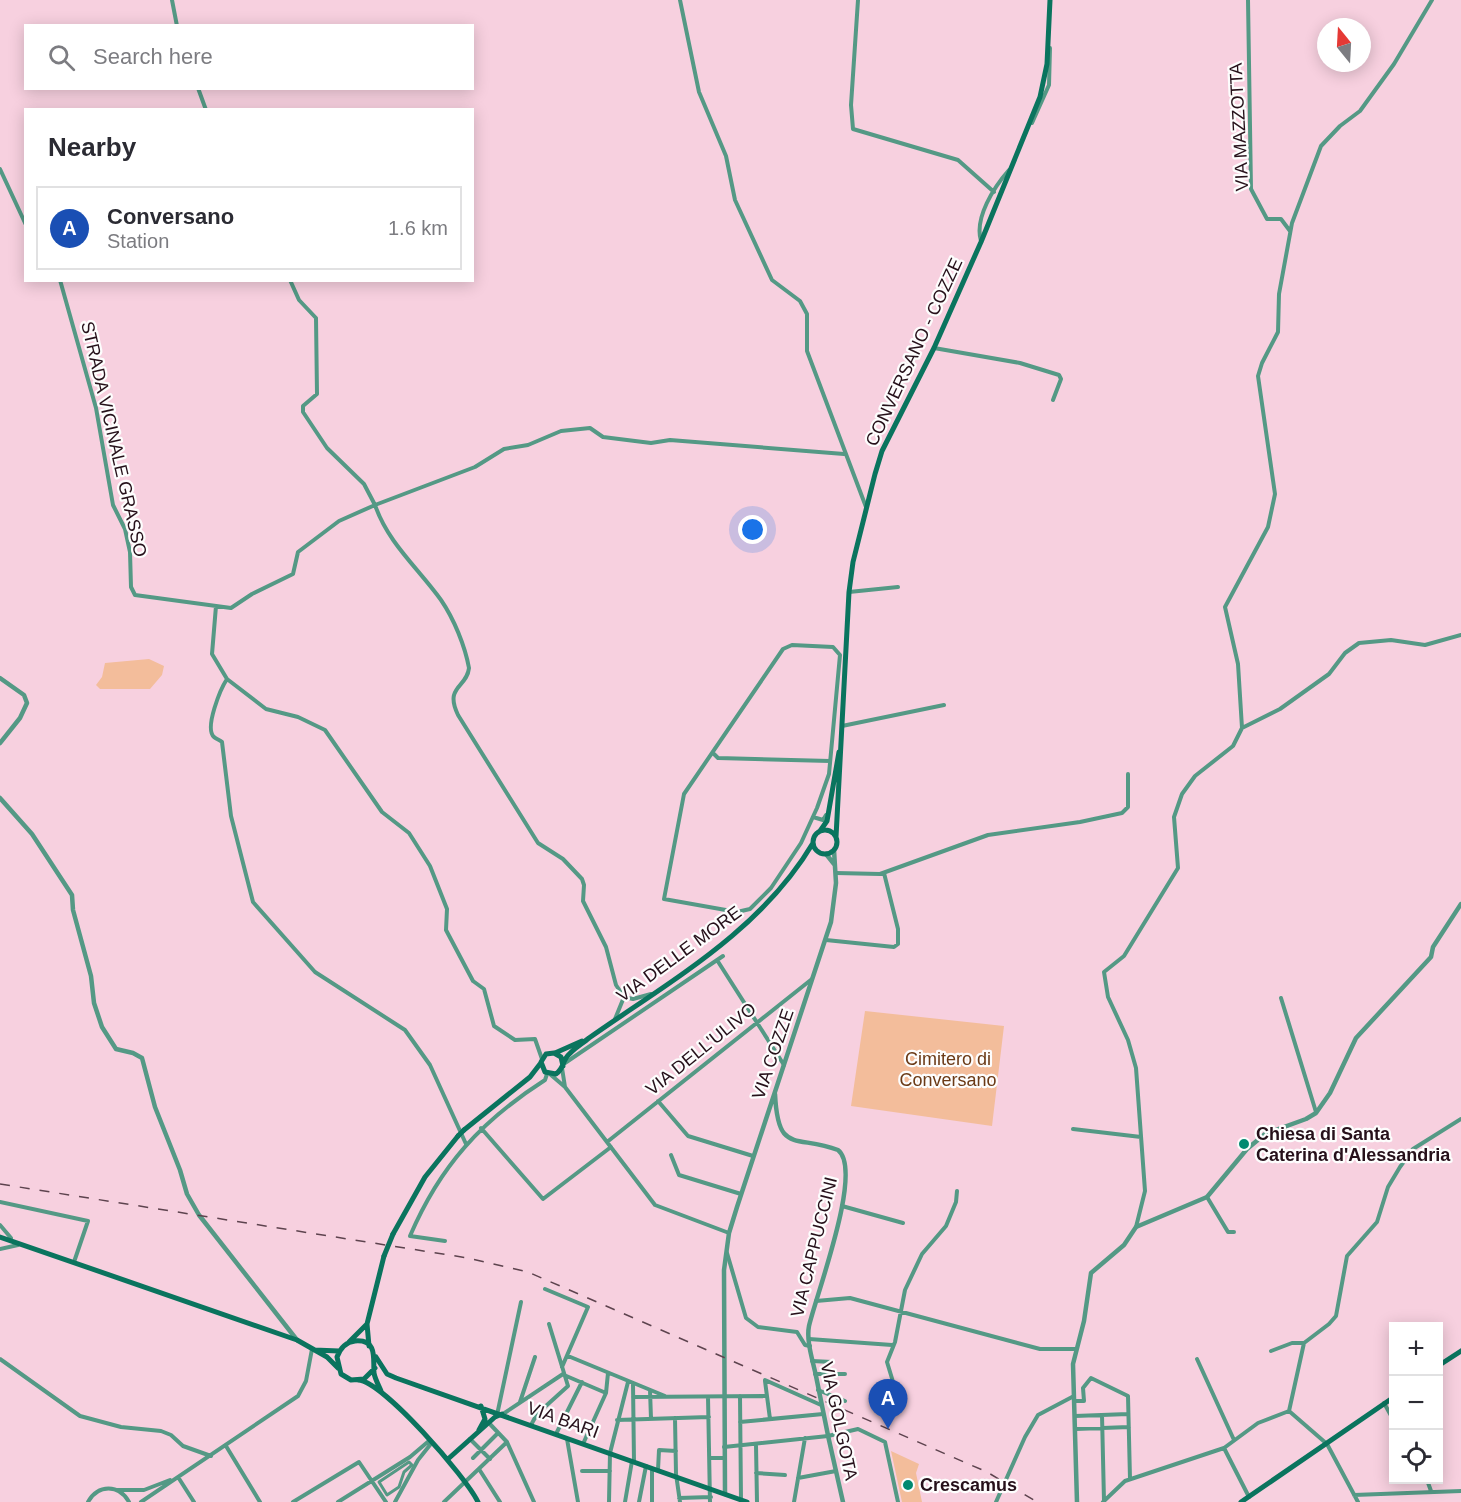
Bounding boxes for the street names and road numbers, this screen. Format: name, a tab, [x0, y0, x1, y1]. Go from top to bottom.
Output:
street label: VIA MAZZOTTA	[1226, 62, 1252, 192]
street label: CONVERSANO - COZZE	[862, 255, 966, 449]
street label: STRADA VICINALE GRASSO	[77, 319, 151, 559]
street label: VIA DELLE MORE	[613, 902, 745, 1006]
street label: VIA DELL'ULIVO	[642, 999, 760, 1099]
street label: VIA COZZE	[748, 1006, 798, 1102]
street label: VIA CAPPUCCINI	[787, 1175, 841, 1319]
street label: VIA GOLGOTA	[817, 1360, 861, 1482]
street label: VIA BARI	[524, 1398, 602, 1442]

